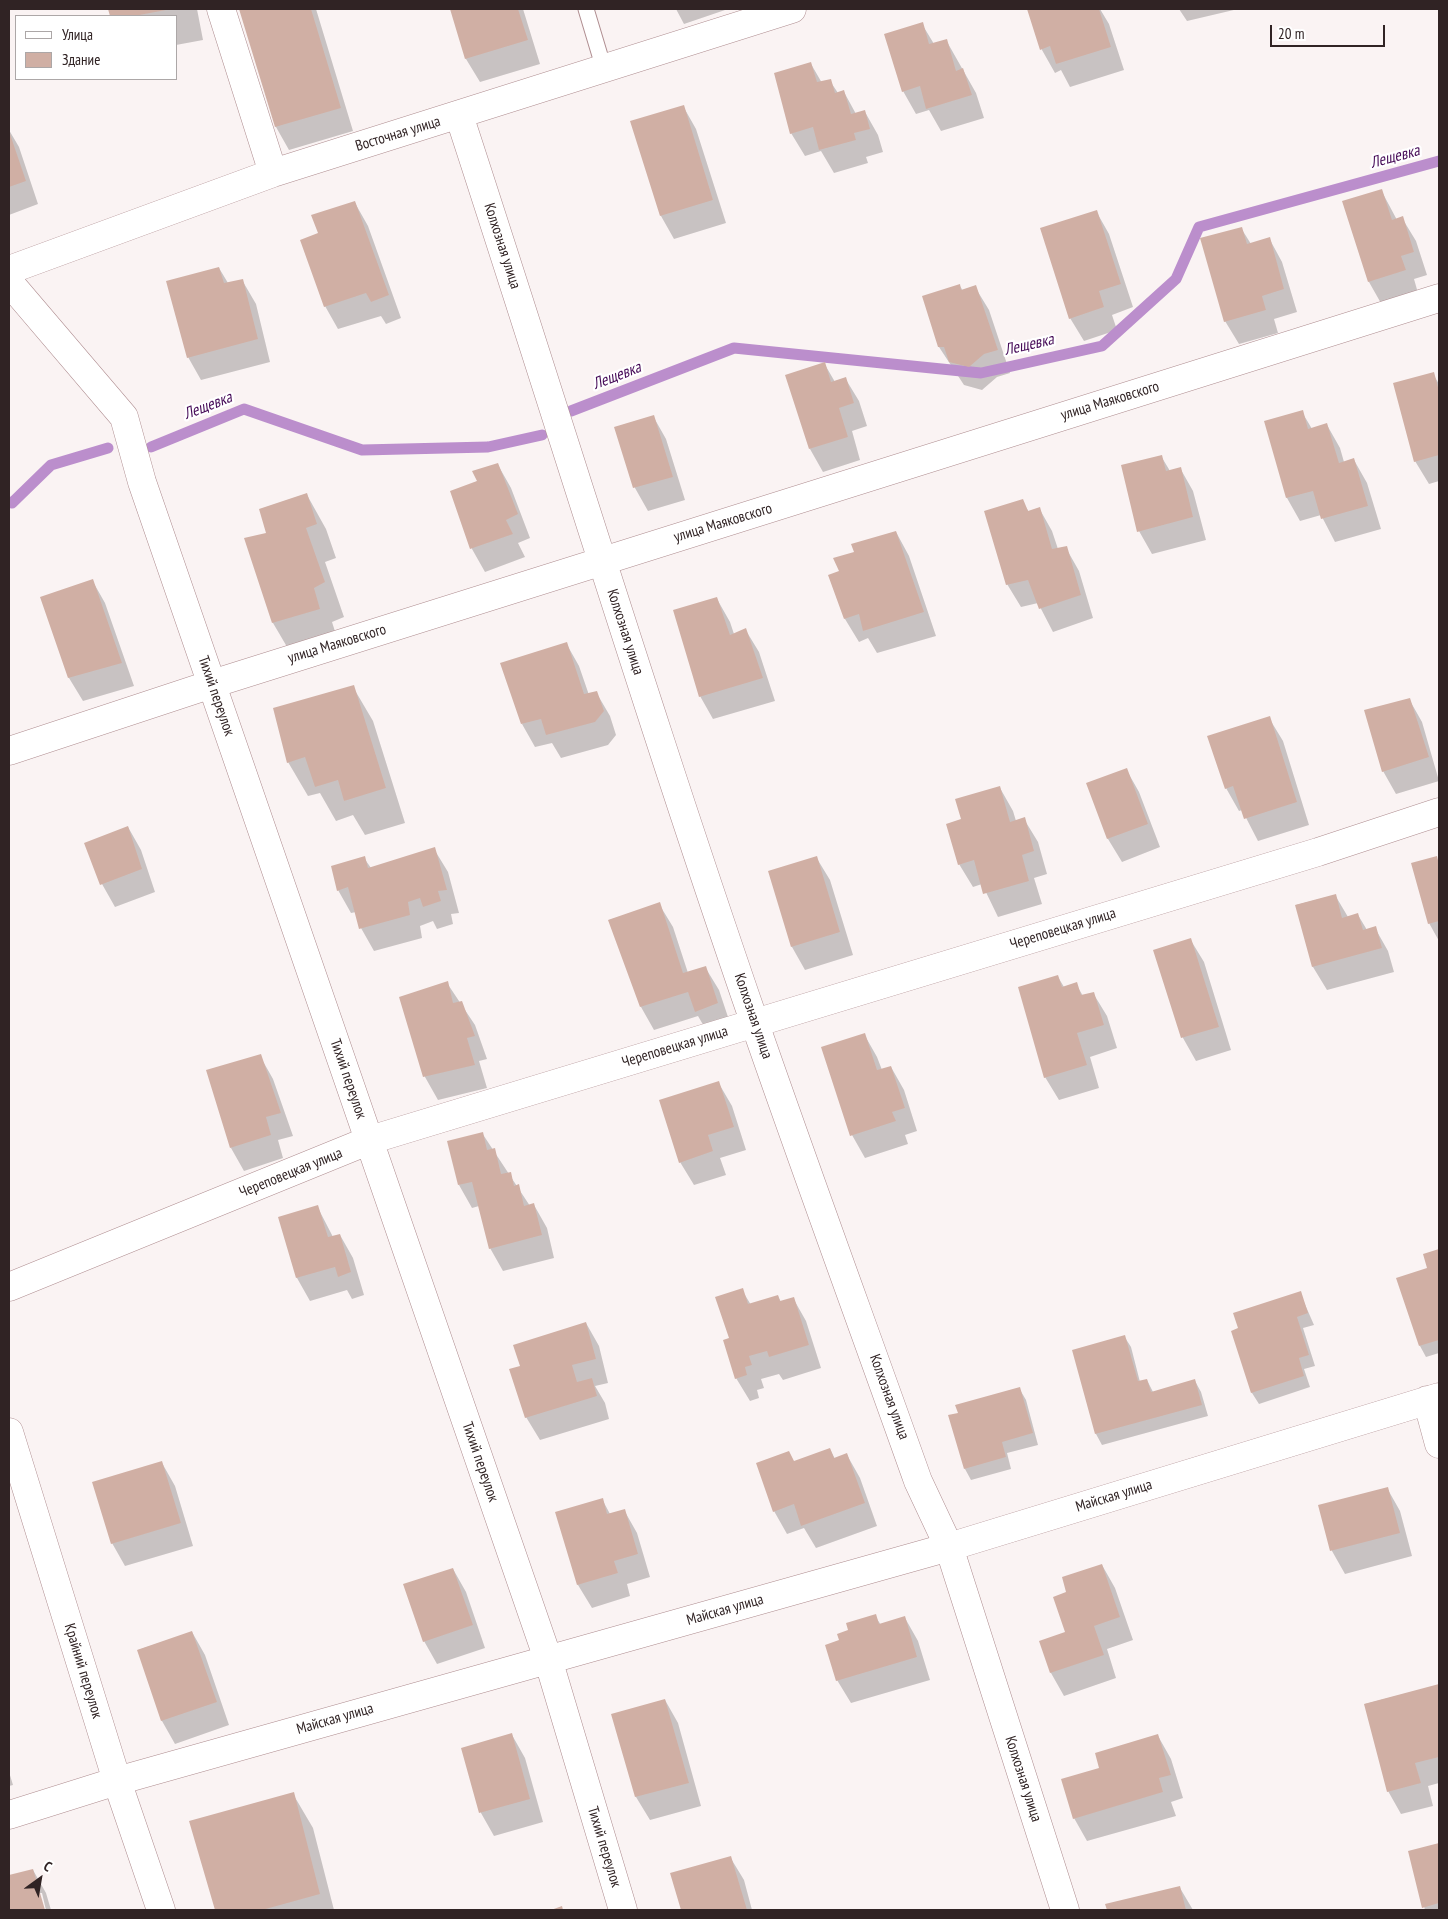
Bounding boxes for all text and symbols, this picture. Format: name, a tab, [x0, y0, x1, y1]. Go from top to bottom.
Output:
legend	[15, 15, 178, 80]
scale bar	[1273, 15, 1388, 47]
text: 20 m	[1278, 24, 1304, 43]
text: Улица	[62, 25, 93, 44]
text: Здание	[62, 50, 100, 69]
street label: Восточная улица	[353, 113, 443, 155]
water label: Лещевка	[1368, 141, 1422, 173]
street label: Колхозная улица	[480, 201, 524, 291]
water label: Лещевка	[1002, 330, 1056, 360]
water label: Лещевка	[590, 358, 644, 394]
street label: улица Маяковского	[1059, 378, 1161, 424]
water label: Лещевка	[181, 388, 235, 424]
street label: улица Маяковского	[672, 500, 774, 546]
street label: Колхозная улица	[603, 587, 647, 677]
street label: улица Маяковского	[286, 621, 388, 667]
street label: Тихий переулок	[194, 654, 238, 738]
street label: Череповецкая улица	[1008, 904, 1118, 954]
street label: Колхозная улица	[730, 971, 776, 1061]
street label: Череповецкая улица	[620, 1022, 730, 1072]
street label: Тихий переулок	[326, 1037, 370, 1121]
street label: Череповецкая улица	[237, 1144, 345, 1202]
street label: Колхозная улица	[865, 1352, 913, 1442]
street label: Тихий переулок	[458, 1420, 502, 1504]
street label: Майская улица	[1074, 1476, 1154, 1516]
street label: Майская улица	[685, 1590, 765, 1630]
street label: Крайний переулок	[60, 1621, 106, 1721]
street label: Майская улица	[295, 1699, 375, 1739]
street label: Колхозная улица	[1001, 1734, 1045, 1824]
street label: Тихий переулок	[583, 1804, 625, 1890]
north arrow	[15, 1854, 65, 1904]
text: С	[40, 1857, 55, 1876]

